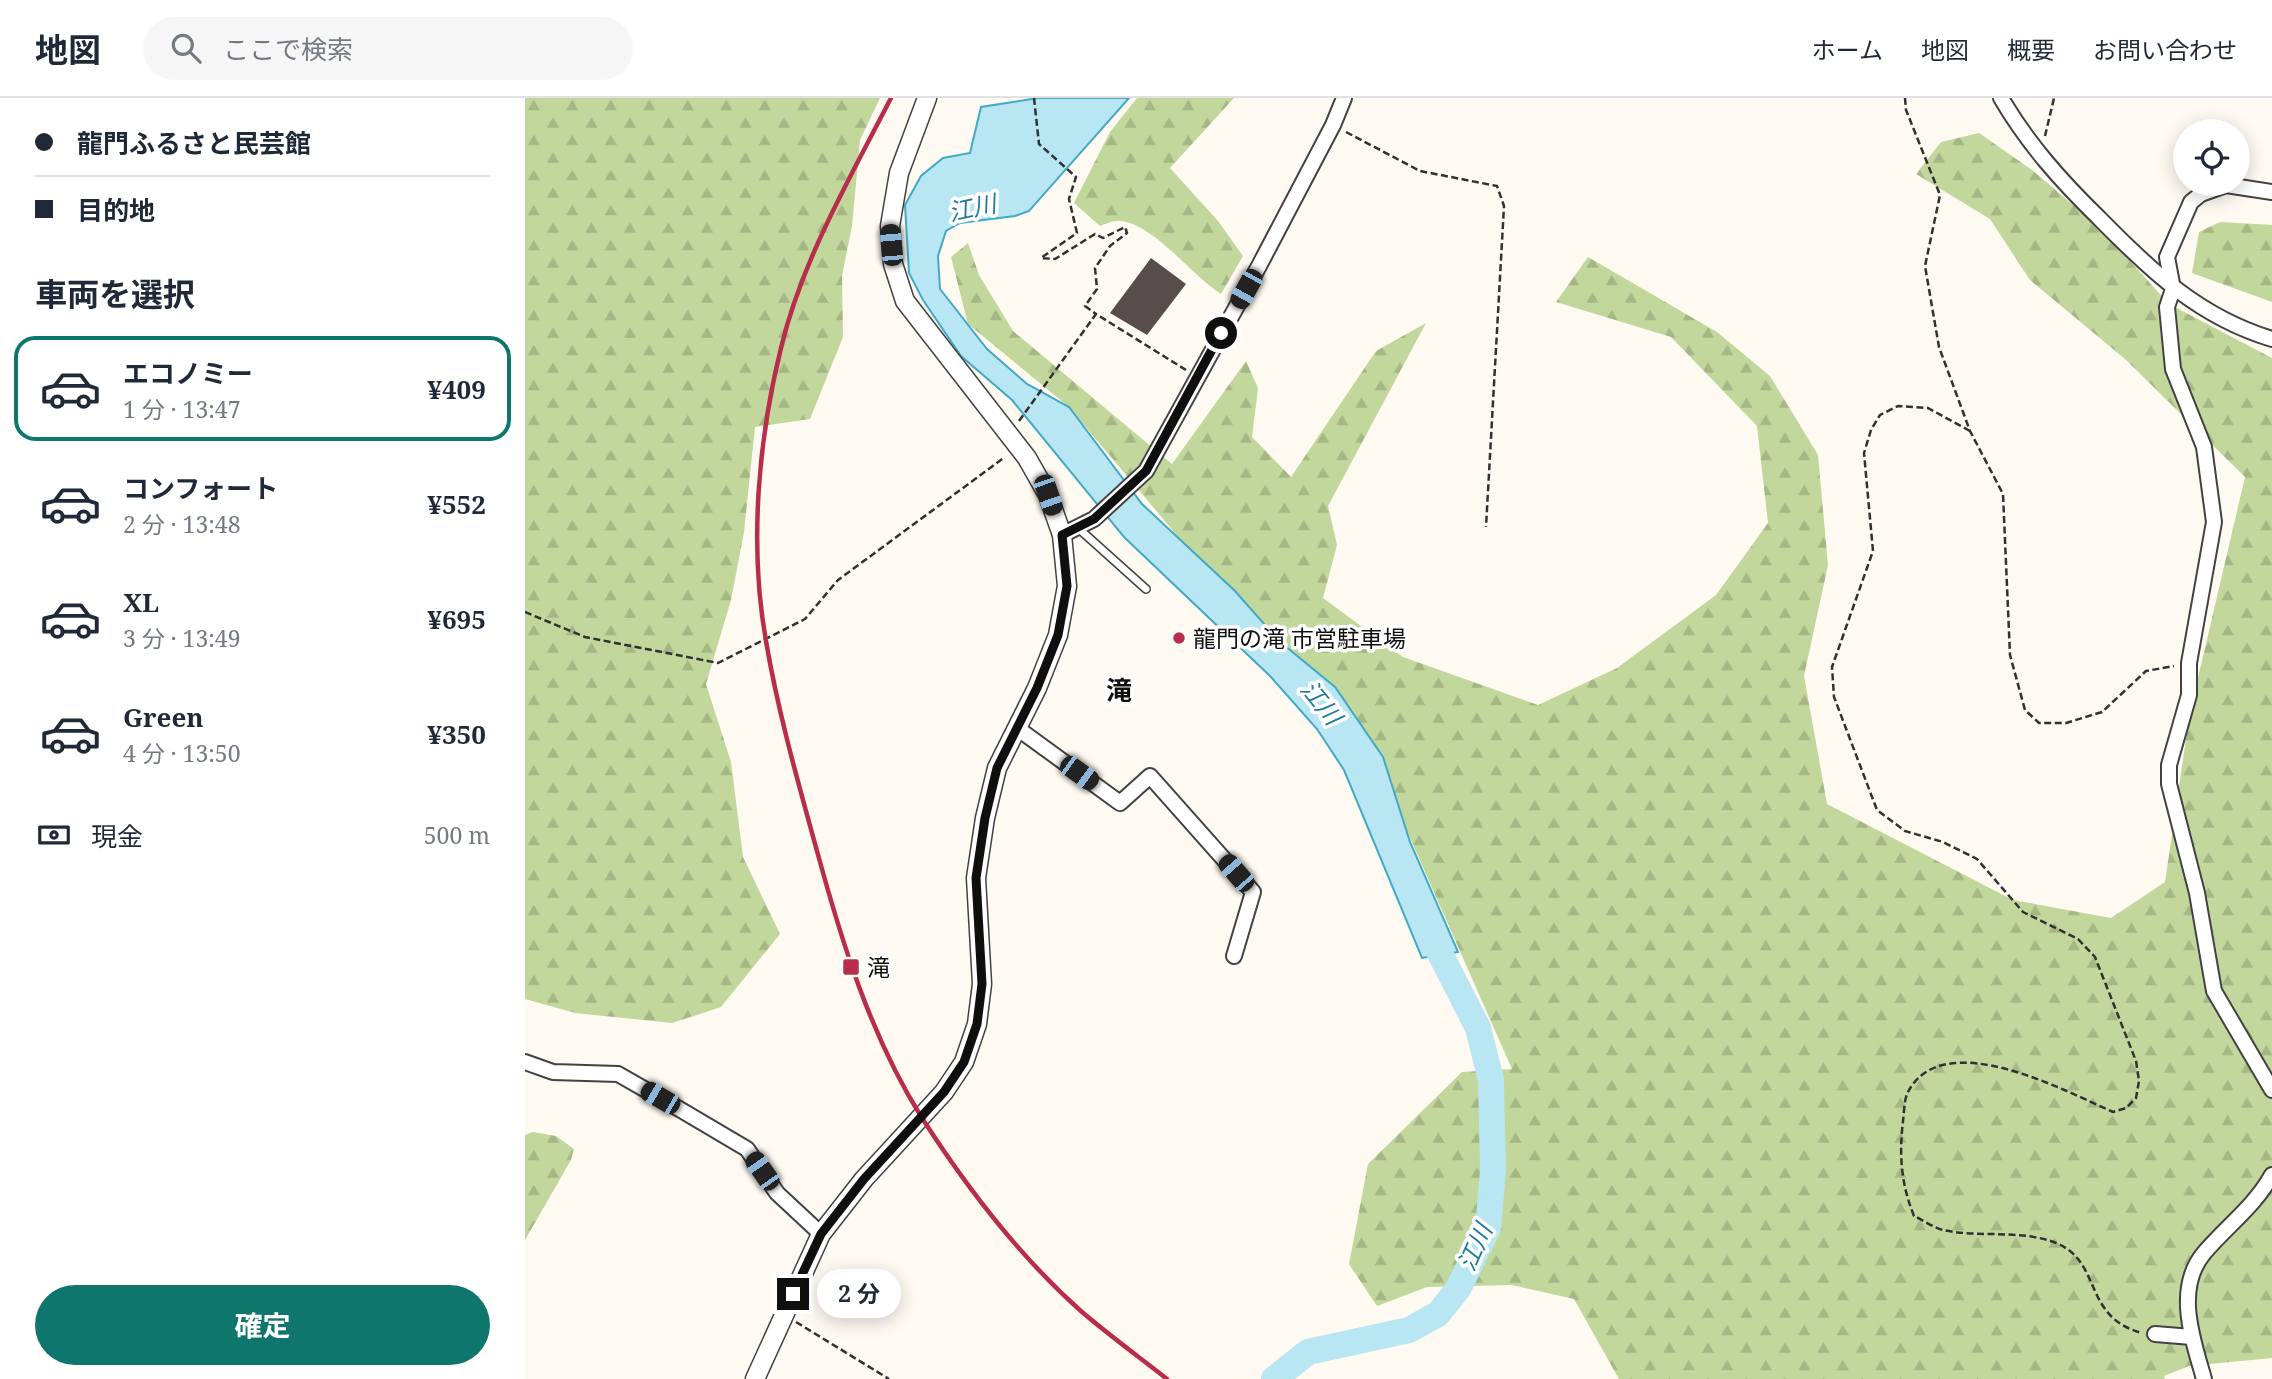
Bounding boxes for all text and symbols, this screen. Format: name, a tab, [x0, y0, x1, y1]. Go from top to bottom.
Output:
search box	[143, 17, 633, 80]
text: 地図	[35, 27, 101, 72]
icon: search	[167, 29, 205, 67]
text: ここで検索	[223, 31, 353, 67]
text: ホーム	[1812, 33, 1883, 66]
text: 地図	[1921, 33, 1969, 66]
text: 概要	[2007, 33, 2055, 66]
text: お問い合わせ	[2093, 33, 2237, 66]
map controls	[2173, 119, 2250, 196]
button: locate	[2173, 119, 2250, 196]
text: 龍門ふるさと民芸館	[77, 125, 311, 161]
water label: 江川	[945, 185, 1002, 228]
text: 目的地	[77, 192, 155, 228]
car	[879, 223, 904, 267]
car	[1227, 266, 1266, 312]
text: 車両を選択	[35, 272, 195, 315]
route start	[1205, 317, 1237, 349]
text: エコノミー	[123, 355, 253, 391]
icon: car	[39, 357, 102, 420]
text: ¥409	[427, 371, 486, 407]
text: 1 分 · 13:47	[123, 393, 241, 425]
text: コンフォート	[123, 470, 278, 506]
icon: car	[39, 472, 102, 535]
car	[1032, 472, 1065, 518]
text: ¥552	[427, 486, 486, 522]
text: 2 分 · 13:48	[123, 508, 241, 540]
text: XL	[123, 584, 159, 620]
icon: car	[39, 587, 102, 650]
text: ¥695	[427, 601, 486, 637]
text: 3 分 · 13:49	[123, 622, 241, 654]
place label: 龍門の滝 市営駐車場	[1193, 622, 1406, 654]
marker: 龍門の滝 市営駐車場	[1171, 630, 1187, 646]
district label: 滝	[1106, 672, 1132, 708]
water label: 江川	[1294, 673, 1352, 733]
text: Green	[123, 699, 204, 735]
icon: car	[39, 702, 102, 765]
text: ¥350	[427, 716, 486, 752]
text: 4 分 · 13:50	[123, 737, 241, 769]
car	[1056, 752, 1103, 794]
icon: cash	[35, 816, 73, 854]
text: 現金	[91, 818, 143, 854]
text: 500 m	[424, 819, 490, 851]
car	[1215, 850, 1258, 896]
place label: 滝	[867, 951, 890, 983]
marker: 滝	[841, 957, 861, 977]
car	[637, 1078, 684, 1118]
car	[742, 1148, 783, 1194]
water label: 江川	[1449, 1216, 1500, 1276]
callout: 2 分	[817, 1270, 901, 1318]
text: 2 分	[838, 1277, 880, 1309]
route end	[777, 1278, 809, 1310]
button: 確定	[35, 1285, 490, 1365]

